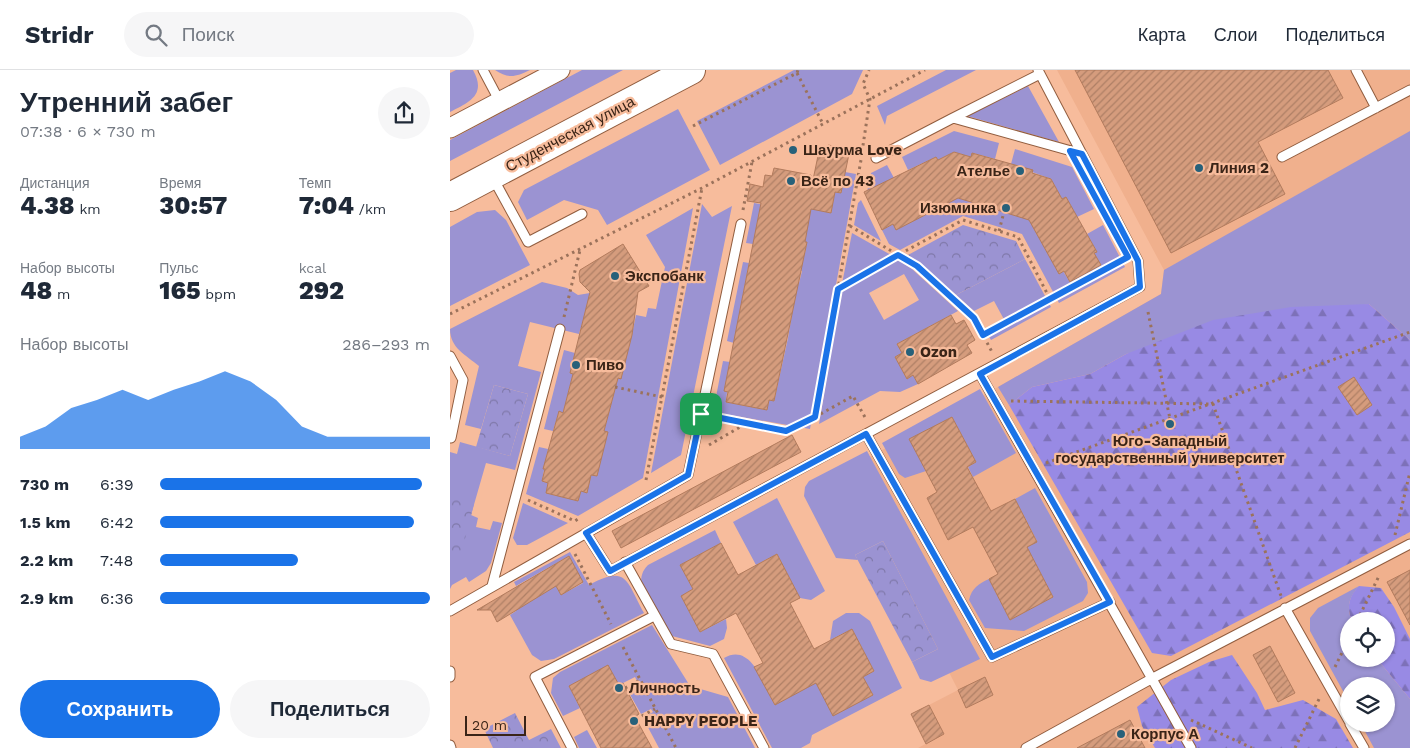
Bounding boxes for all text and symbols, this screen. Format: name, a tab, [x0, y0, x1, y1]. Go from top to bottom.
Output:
search box	[124, 12, 474, 57]
text: Stridr	[25, 21, 94, 49]
icon: search	[142, 21, 170, 49]
text: Поиск	[182, 23, 234, 46]
text: Карта	[1138, 24, 1186, 45]
text: Слои	[1214, 24, 1258, 45]
text: Поделиться	[1286, 24, 1385, 45]
text: Утренний забег	[20, 86, 233, 119]
button: share	[378, 87, 430, 139]
street label: Студенческая улица	[502, 92, 638, 176]
text: 07:38 · 6 × 730 m	[20, 122, 156, 141]
place label: Шаурма Love	[803, 141, 902, 159]
marker: Шаурма Love	[787, 144, 799, 156]
place label: Линия 2	[1209, 159, 1269, 177]
place label: Ателье	[957, 162, 1010, 180]
marker: Линия 2	[1193, 162, 1205, 174]
marker: Ателье	[1014, 165, 1026, 177]
place label: Всё по 43	[801, 172, 874, 190]
text: Дистанция	[20, 175, 90, 191]
text: Время	[159, 175, 201, 191]
text: Темп	[299, 175, 331, 191]
marker: Всё по 43	[785, 175, 797, 187]
text: 4.38	[20, 191, 75, 220]
text: 30:57	[159, 191, 227, 220]
text: 7:04	[299, 191, 354, 220]
place label: Изюминка	[920, 199, 997, 217]
text: km	[75, 201, 101, 217]
text: /km	[354, 201, 386, 217]
marker: Изюминка	[1000, 202, 1012, 214]
text: Набор высоты	[20, 260, 115, 276]
text: Пульс	[159, 260, 199, 276]
text: kcal	[299, 260, 326, 276]
place label: Экспобанк	[625, 267, 704, 285]
marker: Экспобанк	[609, 270, 621, 282]
text: 48	[20, 276, 52, 305]
text: 165	[159, 276, 201, 305]
text: 292	[299, 276, 344, 305]
text: m	[52, 286, 70, 302]
text: bpm	[201, 286, 236, 302]
text: Набор высоты	[20, 335, 128, 354]
text: 286–293 m	[342, 335, 430, 354]
place label: Ozon	[920, 343, 957, 361]
marker: Ozon	[904, 346, 916, 358]
place label: Пиво	[586, 356, 624, 374]
marker: Пиво	[570, 359, 582, 371]
pin	[680, 393, 722, 435]
icon: arrive	[687, 400, 715, 428]
marker: Юго-Западный государственный университет	[1164, 418, 1176, 430]
place label: Юго-Западный государственный университет	[1055, 432, 1285, 467]
text: 730 m	[20, 475, 69, 494]
text: 6:39	[100, 475, 134, 494]
text: 1.5 km	[20, 513, 70, 532]
text: 6:42	[100, 513, 134, 532]
text: 2.2 km	[20, 551, 73, 570]
text: 7:48	[100, 551, 133, 570]
text: 2.9 km	[20, 589, 74, 608]
text: 6:36	[100, 589, 134, 608]
map controls	[1340, 612, 1395, 732]
button: locate	[1340, 612, 1395, 667]
button: layers	[1340, 677, 1395, 732]
place label: Личность	[629, 679, 700, 697]
button: Сохранить	[20, 680, 220, 738]
button: Поделиться	[230, 680, 430, 738]
marker: Личность	[613, 682, 625, 694]
place label: HAPPY PEOPLE	[644, 712, 757, 730]
scale bar	[465, 713, 526, 736]
marker: HAPPY PEOPLE	[628, 715, 640, 727]
text: 20 m	[472, 717, 507, 733]
place label: Корпус А	[1131, 725, 1199, 743]
marker: Корпус А	[1115, 728, 1127, 740]

